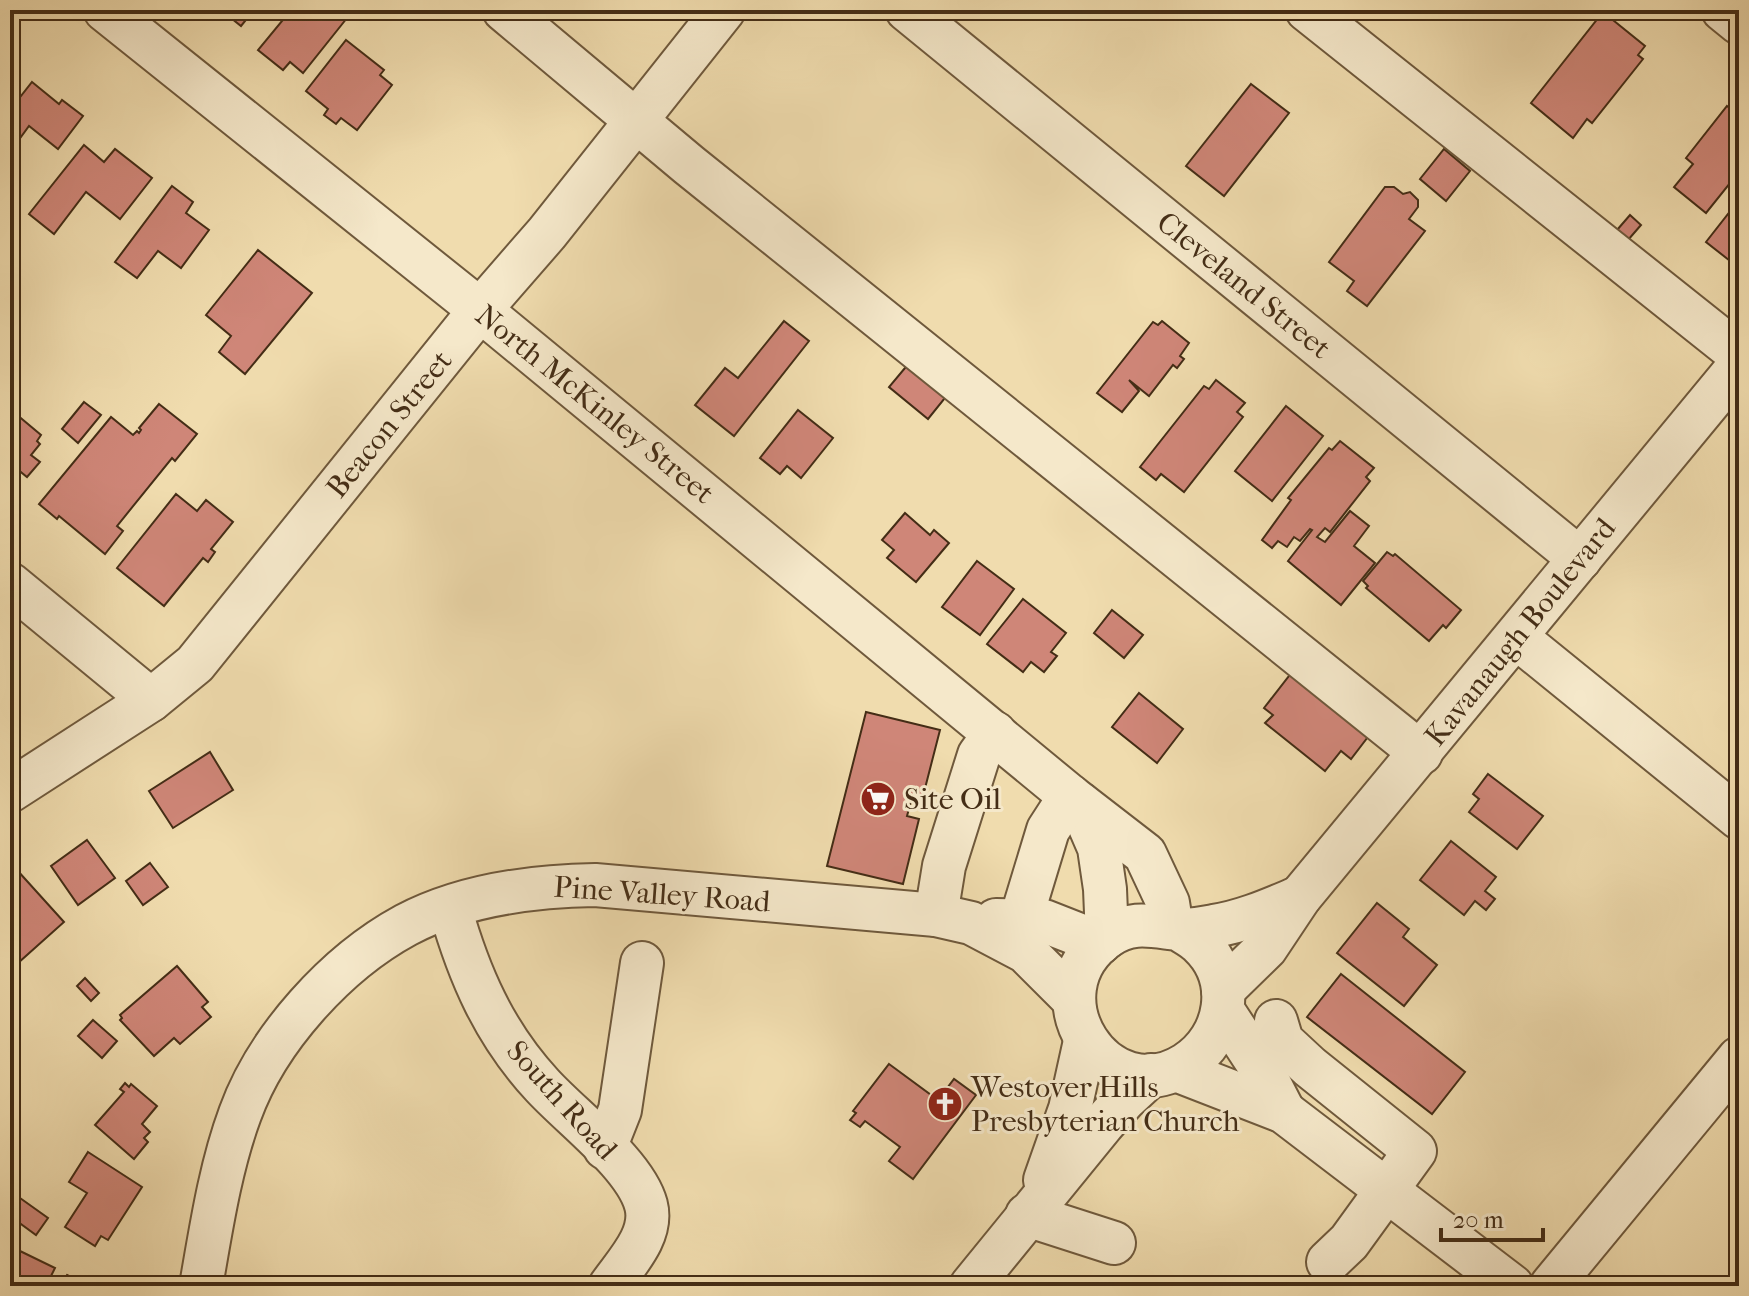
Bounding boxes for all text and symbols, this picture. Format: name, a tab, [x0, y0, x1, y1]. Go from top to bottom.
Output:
street label: Cleveland Street	[1150, 205, 1338, 366]
street label: North McKinley Street	[468, 298, 721, 511]
street label: Beacon Street	[319, 343, 460, 505]
street label: Kavanaugh Boulevard	[1418, 511, 1623, 753]
supermarket icon: Site Oil	[859, 780, 897, 818]
place label: Site Oil	[904, 782, 1001, 817]
street label: Pine Valley Road	[553, 869, 772, 920]
street label: South Road	[499, 1034, 625, 1168]
place label: Westover Hills Presbyterian Church	[970, 1070, 1240, 1139]
church icon: Westover Hills Presbyterian Church	[926, 1085, 964, 1123]
scale bar	[1441, 1192, 1543, 1242]
text: 20 m	[1453, 1206, 1504, 1234]

